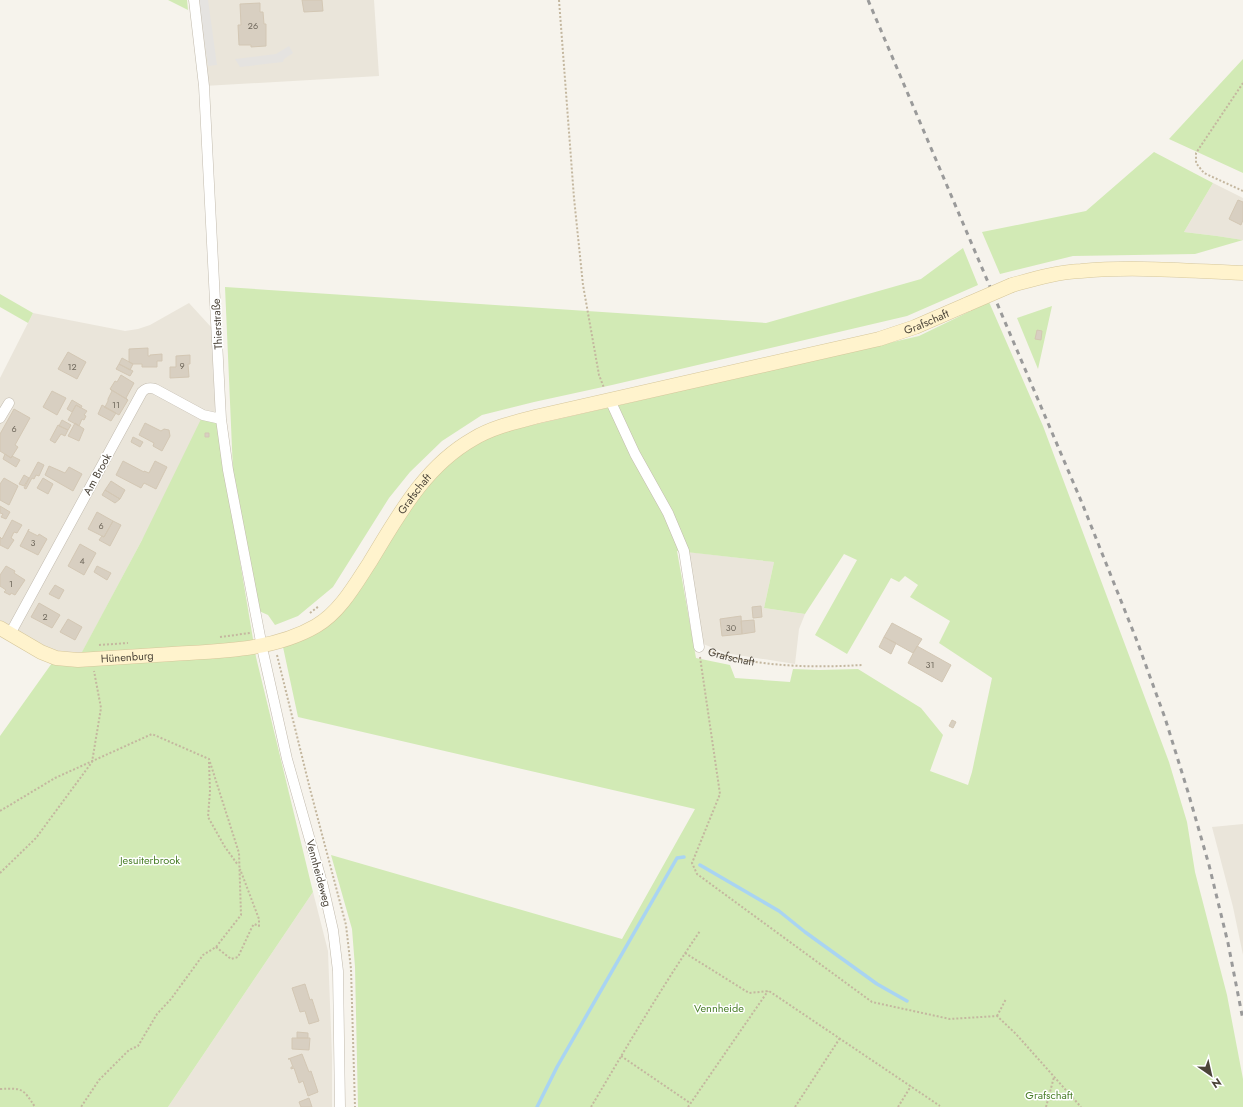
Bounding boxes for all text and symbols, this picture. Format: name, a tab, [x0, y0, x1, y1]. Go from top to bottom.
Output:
house number: 26	[248, 19, 258, 32]
street label: Thierstraße	[208, 298, 226, 350]
street label: Grafschaft	[902, 305, 952, 338]
house number: 9	[179, 359, 185, 372]
house number: 12	[67, 360, 77, 373]
house number: 11	[112, 398, 120, 411]
house number: 6	[11, 422, 17, 435]
street label: Am Brook	[79, 450, 115, 498]
street label: Grafschaft	[394, 470, 435, 517]
house number: 6	[98, 519, 104, 532]
house number: 3	[31, 536, 36, 549]
house number: 4	[79, 554, 85, 567]
house number: 1	[9, 577, 13, 590]
house number: 2	[42, 610, 48, 623]
house number: 30	[726, 621, 737, 634]
street label: Grafschaft	[706, 643, 756, 670]
street label: Hünenburg	[100, 647, 154, 667]
house number: 31	[926, 658, 934, 671]
street label: Vennheideweg	[302, 838, 336, 908]
park label: Jesuiterbrook	[118, 852, 180, 868]
park label: Vennheide	[694, 1000, 744, 1016]
north arrow	[1191, 1055, 1231, 1095]
text: N	[1208, 1074, 1225, 1092]
park label: Grafschaft	[1025, 1087, 1073, 1103]

